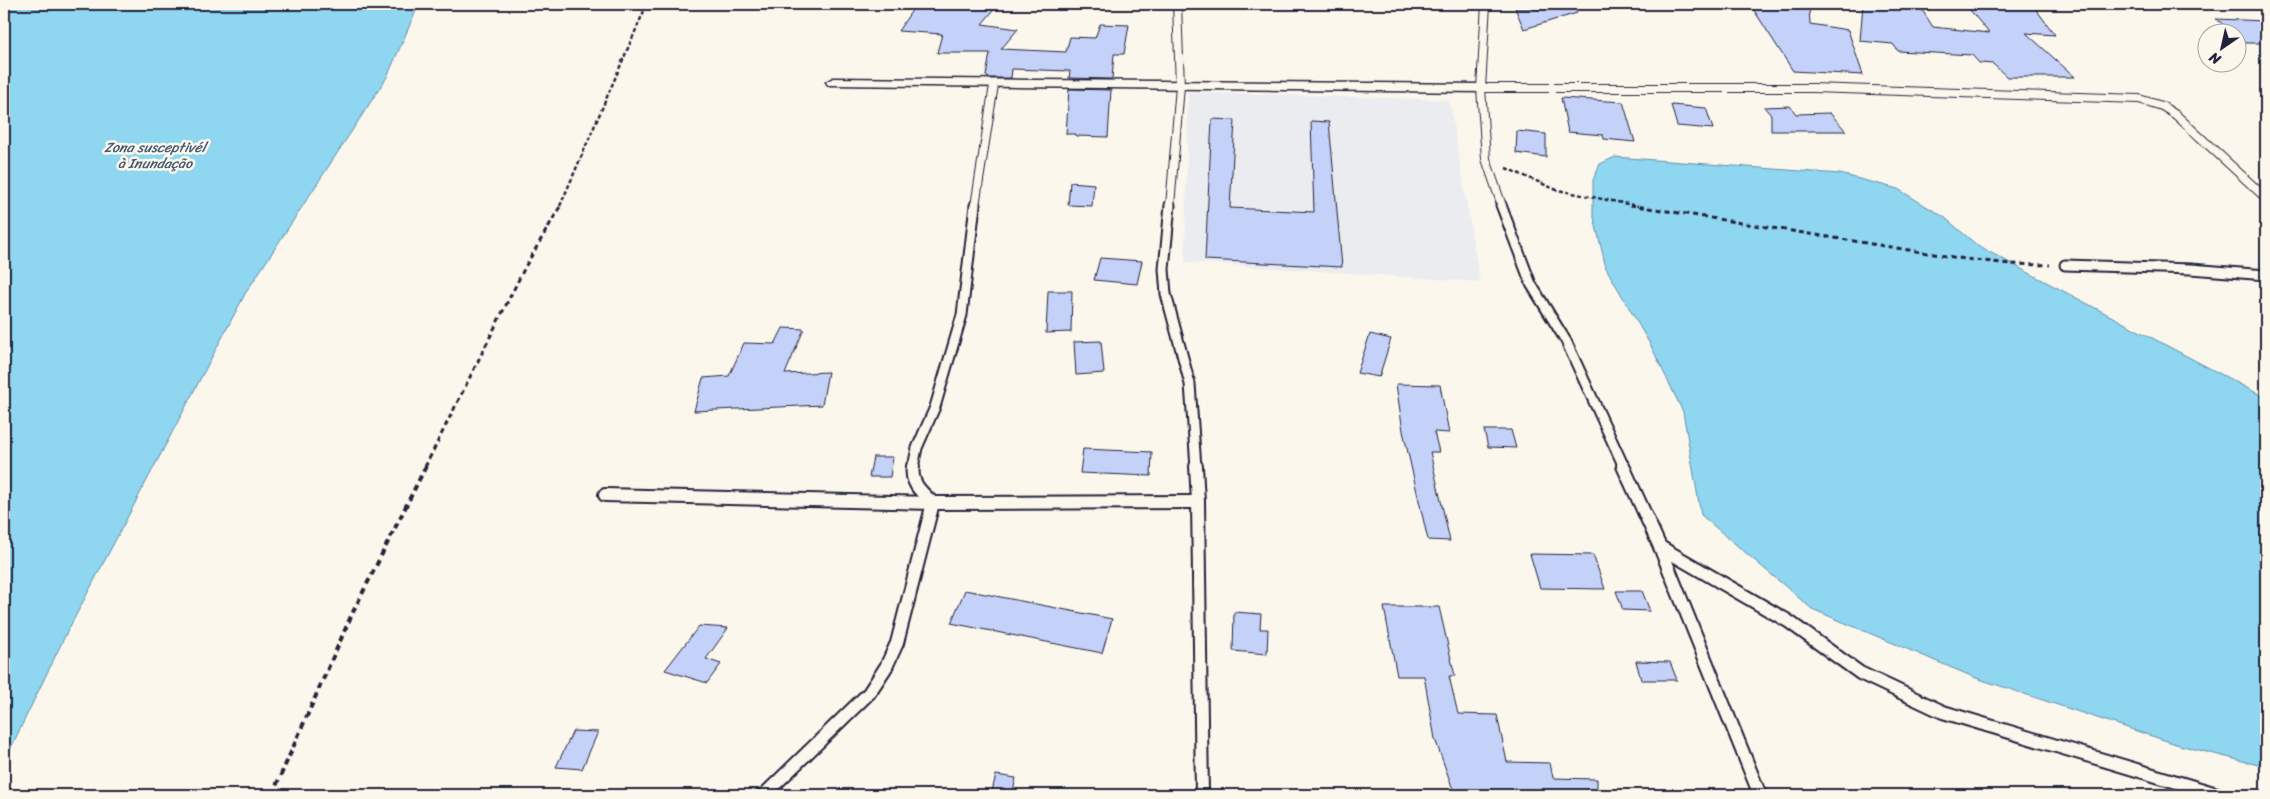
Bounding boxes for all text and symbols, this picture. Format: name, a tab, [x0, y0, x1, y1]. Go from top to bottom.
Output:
north arrow	[2198, 22, 2248, 72]
text: N	[2204, 45, 2227, 72]
water label: Zona susceptivél à Inundação	[104, 135, 209, 176]

